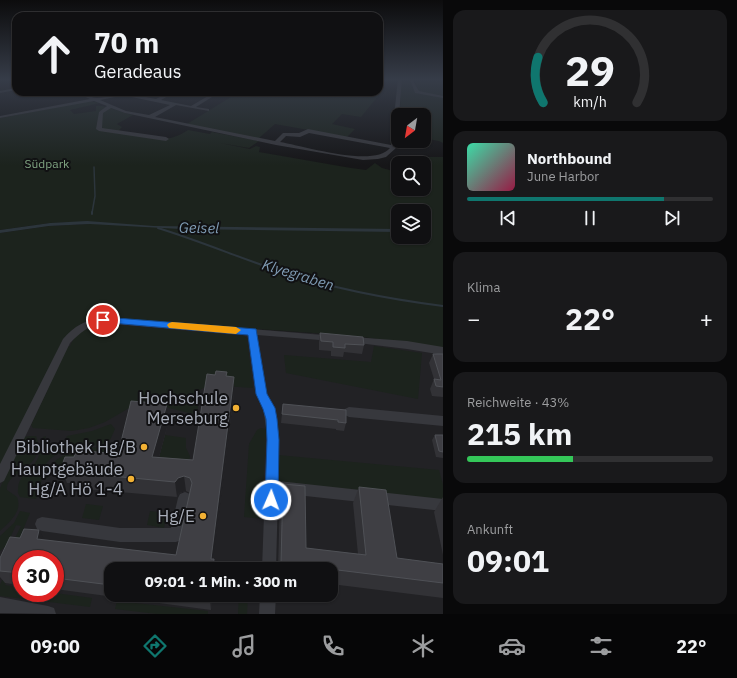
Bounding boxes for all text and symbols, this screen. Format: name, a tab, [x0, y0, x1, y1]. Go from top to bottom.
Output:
text: 70 m	[94, 24, 159, 61]
icon: ahead	[28, 28, 80, 80]
text: 29	[565, 43, 615, 97]
text: Geradeaus	[94, 60, 181, 83]
text: km/h	[573, 92, 607, 111]
north arrow	[391, 108, 431, 148]
map controls	[391, 108, 431, 244]
text: Northbound	[527, 149, 612, 168]
park label: Südpark	[25, 156, 70, 171]
button: search	[391, 156, 431, 196]
text: June Harbor	[527, 168, 599, 185]
button: layers	[391, 204, 431, 244]
icon: previous	[497, 207, 519, 229]
icon: pause	[579, 207, 601, 229]
icon: next	[661, 207, 683, 229]
water label: Geisel	[179, 218, 219, 237]
water label: Klyegraben	[260, 255, 336, 294]
text: Klima	[467, 279, 500, 296]
text: 22°	[565, 299, 615, 338]
pin	[86, 303, 120, 337]
text: −	[467, 304, 480, 333]
text: +	[700, 304, 713, 333]
icon: arrive	[92, 309, 114, 331]
place label: Hochschule Merseburg	[138, 387, 228, 429]
text: Reichweite · 43%	[467, 394, 569, 411]
marker: Hochschule Merseburg	[231, 403, 241, 413]
text: 215 km	[467, 414, 572, 453]
place label: Bibliothek Hg/B	[16, 436, 136, 458]
marker: Bibliothek Hg/B	[139, 442, 149, 452]
place label: Hauptgebäude Hg/A Hö 1-4	[11, 458, 123, 500]
marker: Hauptgebäude Hg/A Hö 1-4	[126, 474, 136, 484]
position arrow	[250, 479, 292, 521]
place label: Hg/E	[157, 505, 195, 527]
marker: Hg/E	[198, 511, 208, 521]
text: Ankunft	[467, 521, 513, 538]
text: 09:01	[467, 541, 549, 580]
speed limit sign: 30	[12, 550, 64, 602]
text: 09:01 · 1 Min. · 300 m	[145, 572, 297, 591]
icon: directions	[141, 632, 169, 660]
icon: music	[230, 632, 258, 660]
icon: phone	[319, 632, 347, 660]
icon: climate	[409, 632, 437, 660]
icon: car	[498, 632, 526, 660]
icon: filters	[587, 632, 615, 660]
text: 09:00	[31, 635, 80, 658]
text: 22°	[676, 635, 706, 658]

